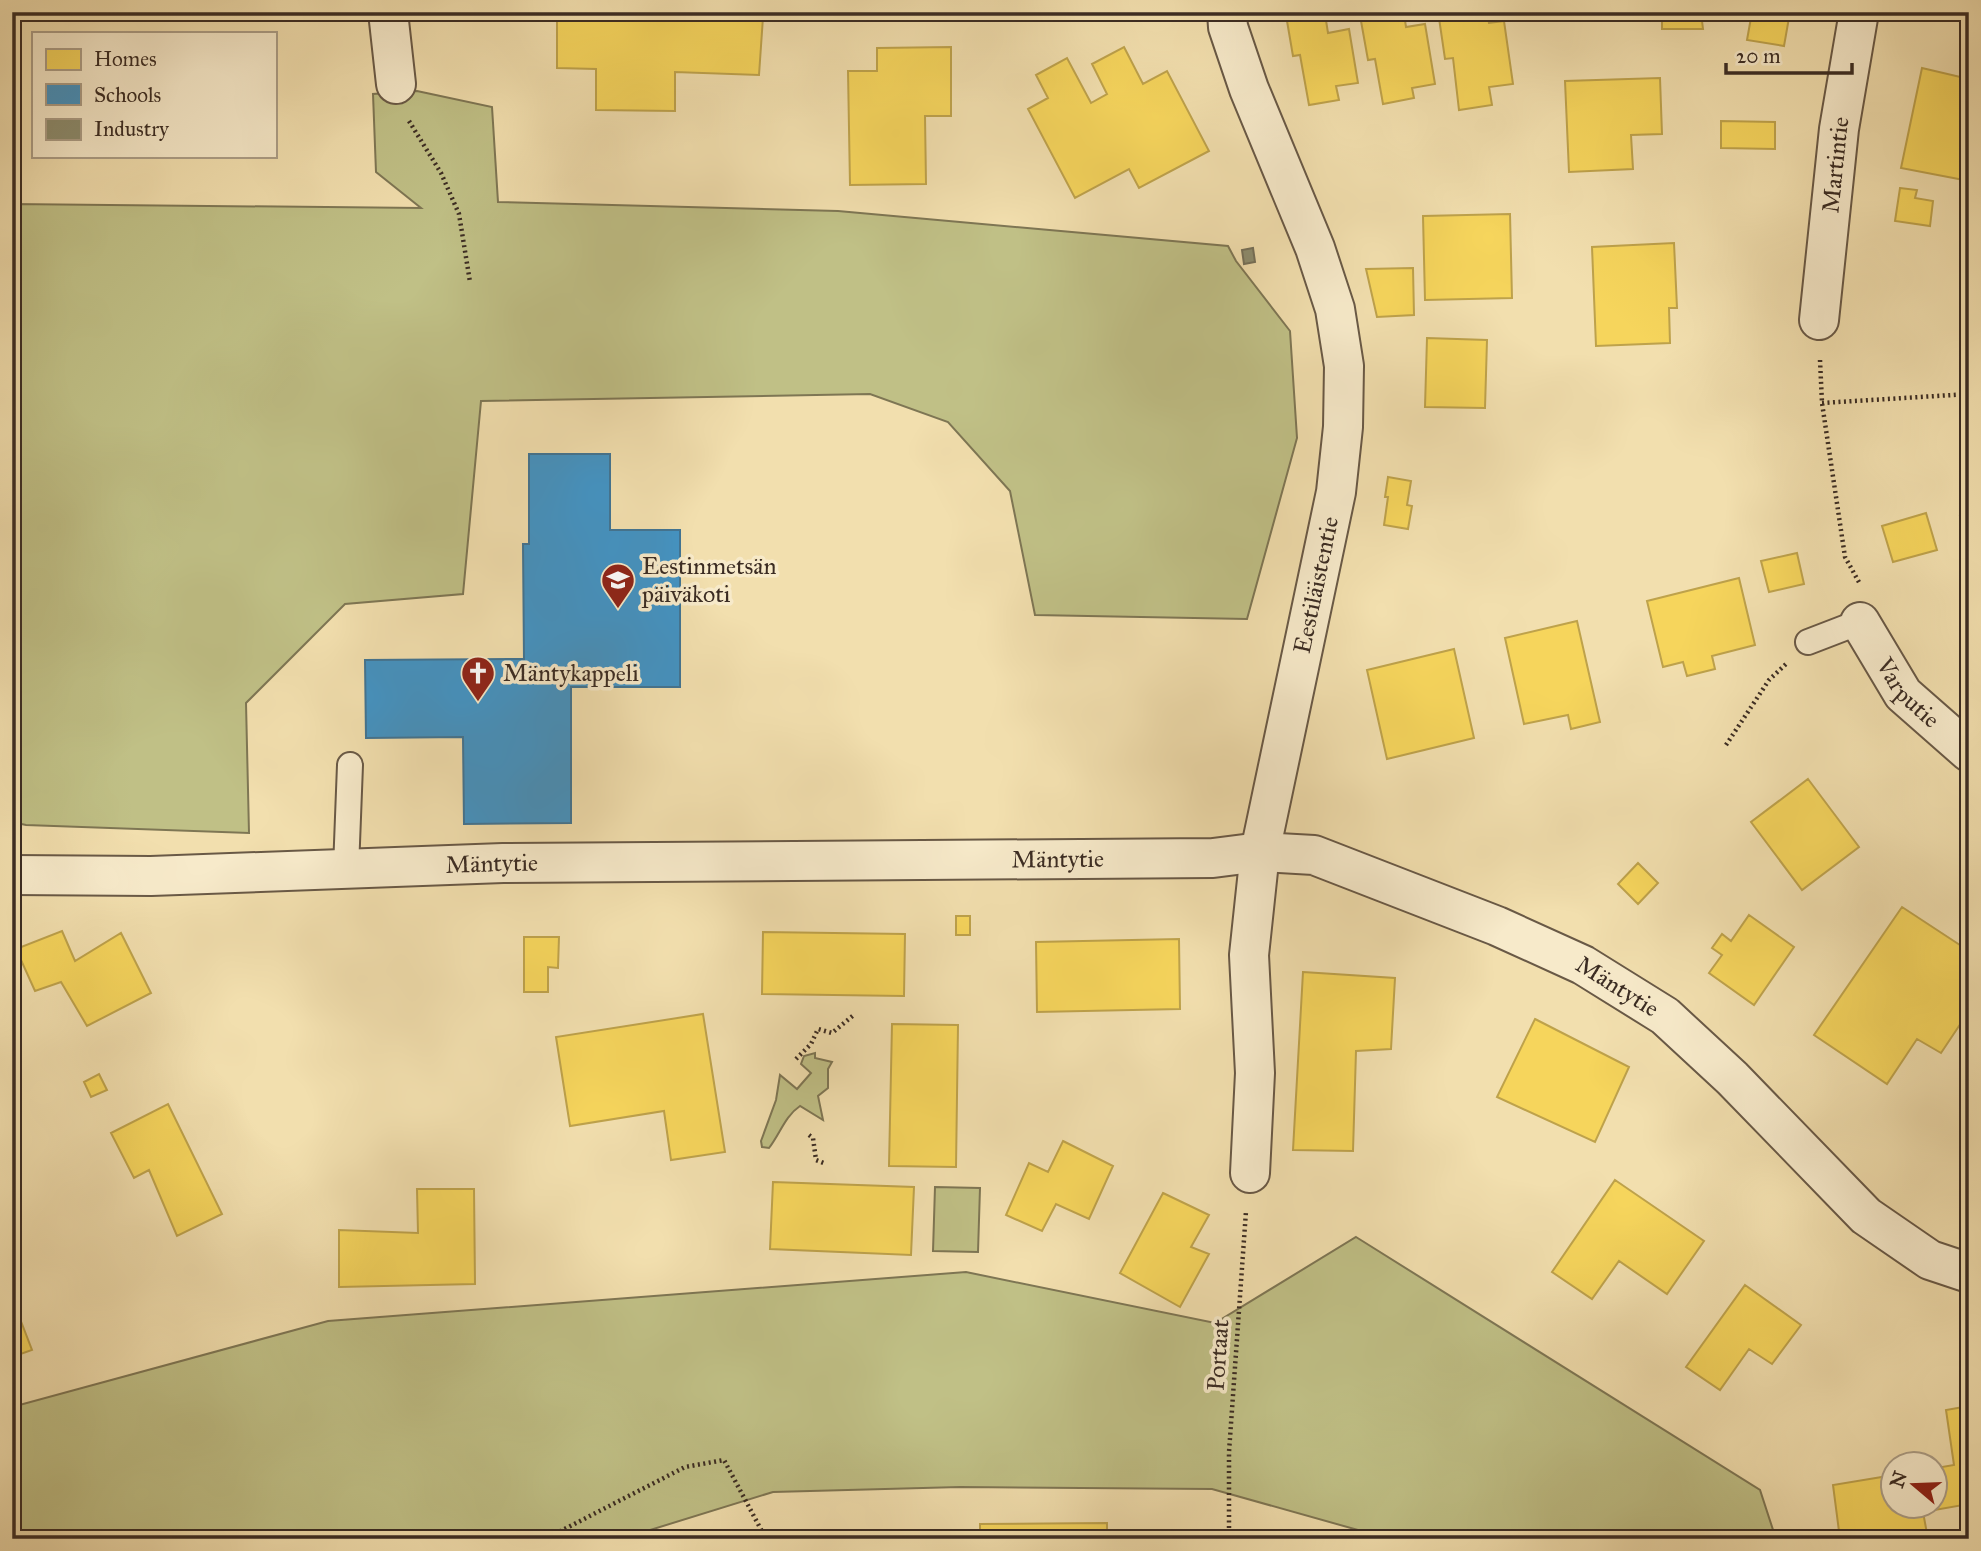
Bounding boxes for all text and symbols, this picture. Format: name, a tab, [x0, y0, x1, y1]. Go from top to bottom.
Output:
legend	[32, 32, 276, 158]
scale bar	[1726, 32, 1852, 76]
text: 20 m	[1736, 43, 1781, 69]
text: Homes	[94, 46, 157, 72]
text: Schools	[94, 82, 161, 108]
street label: Martintie	[1815, 114, 1856, 215]
text: Industry	[94, 116, 170, 142]
street label: Eestiläistentie	[1287, 514, 1345, 656]
place label: Eestinmetsän päiväkoti	[641, 551, 776, 609]
school or university icon: Eestinmetsän päiväkoti	[599, 561, 637, 610]
street label: Varputie	[1869, 651, 1946, 734]
church icon: Mäntykappeli	[459, 654, 497, 703]
place label: Mäntykappeli	[503, 658, 639, 688]
street label: Mäntytie	[1011, 844, 1104, 874]
street label: Mäntytie	[445, 848, 538, 880]
street label: Mäntytie	[1570, 949, 1665, 1024]
street label: Portaat	[1201, 1318, 1235, 1392]
north arrow	[1880, 1450, 1950, 1520]
text: N	[1885, 1468, 1912, 1491]

